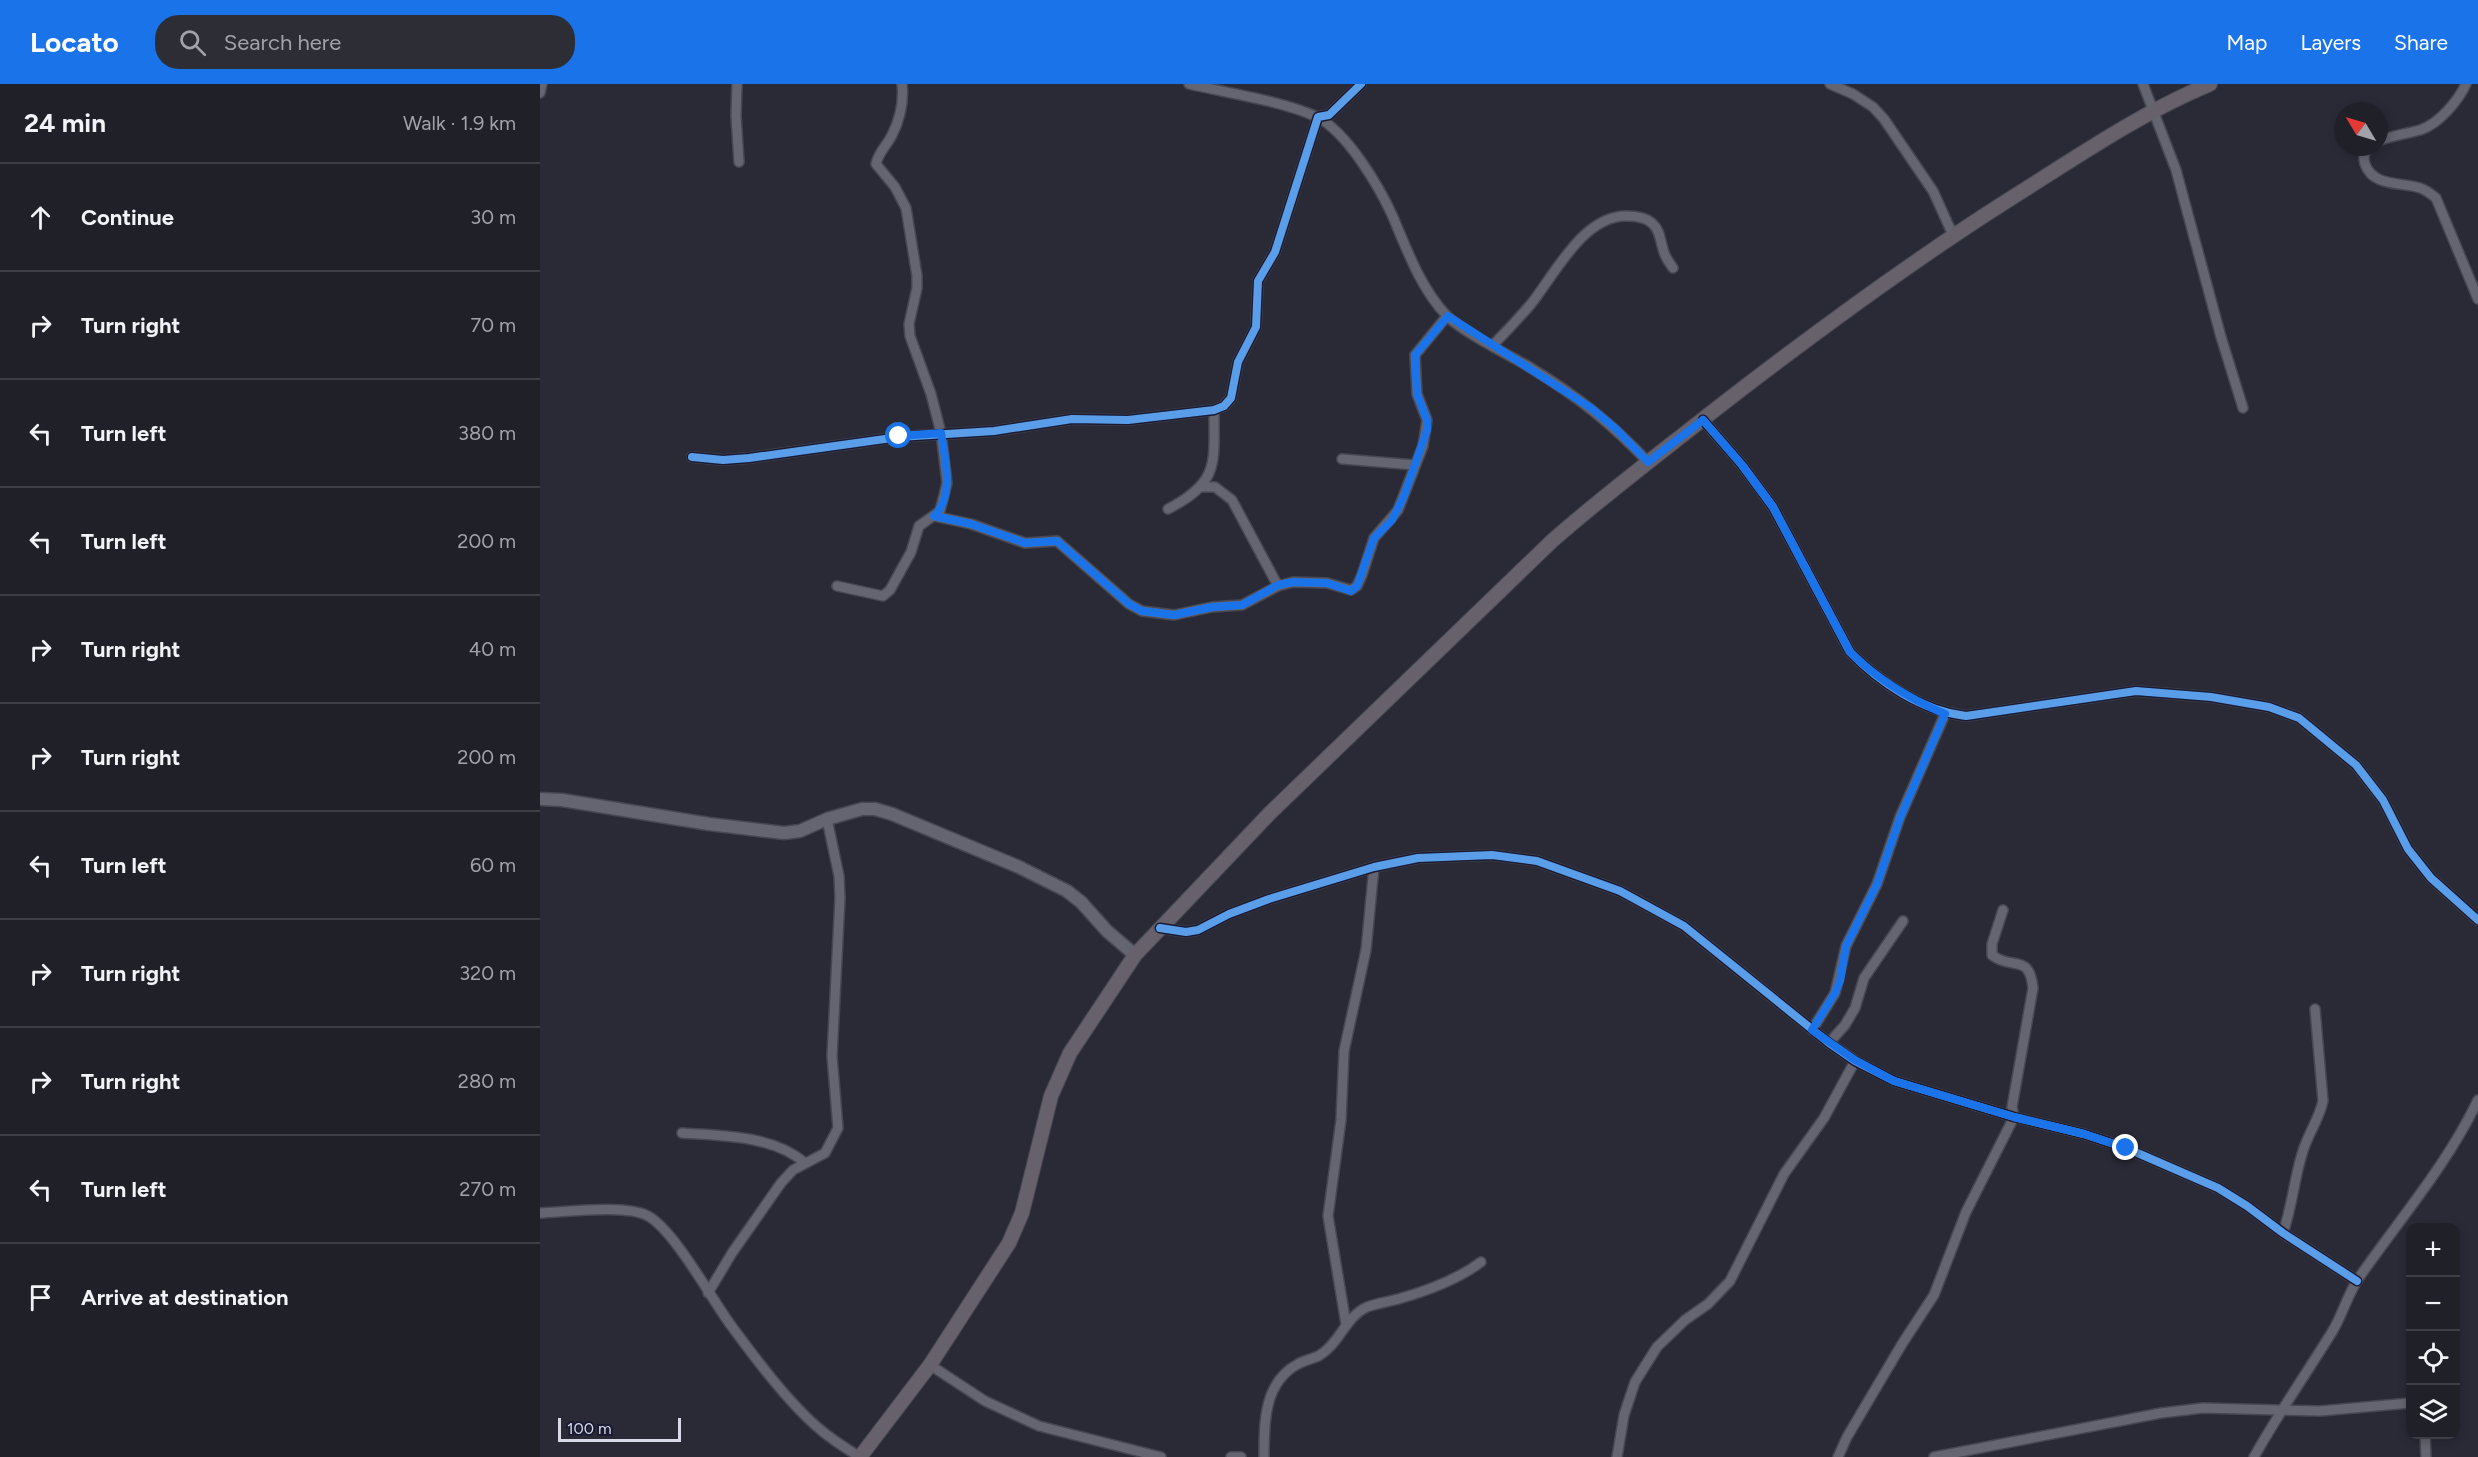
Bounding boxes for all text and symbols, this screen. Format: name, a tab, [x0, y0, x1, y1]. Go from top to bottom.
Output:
search box	[155, 15, 575, 69]
text: Locato	[30, 25, 119, 59]
icon: search	[176, 26, 209, 59]
text: Search here	[224, 29, 341, 56]
text: Map	[2227, 30, 2267, 55]
text: Layers	[2300, 30, 2361, 55]
text: Share	[2394, 30, 2448, 55]
north arrow	[2334, 102, 2388, 156]
text: 24 min	[24, 107, 106, 139]
text: Walk · 1.9 km	[403, 111, 516, 135]
icon: ahead	[24, 201, 57, 234]
text: Continue	[81, 204, 174, 231]
text: 30 m	[470, 205, 516, 229]
icon: right	[24, 309, 57, 342]
text: Turn right	[81, 312, 180, 339]
text: 70 m	[470, 313, 516, 337]
icon: left	[24, 417, 57, 450]
text: Turn left	[81, 420, 167, 447]
text: 380 m	[458, 421, 516, 445]
route start	[885, 422, 911, 448]
icon: left	[24, 525, 57, 558]
text: Turn left	[81, 528, 167, 555]
text: 200 m	[457, 529, 516, 553]
icon: right	[24, 633, 57, 666]
text: Turn right	[81, 636, 180, 663]
text: 40 m	[469, 637, 516, 661]
icon: right	[24, 741, 57, 774]
text: Turn right	[81, 744, 180, 771]
text: 200 m	[457, 745, 516, 769]
icon: left	[24, 849, 57, 882]
text: Turn left	[81, 852, 167, 879]
text: 60 m	[470, 853, 516, 877]
icon: right	[24, 957, 57, 990]
text: Turn right	[81, 960, 180, 987]
text: 320 m	[459, 961, 516, 985]
icon: right	[24, 1065, 57, 1098]
text: Turn right	[81, 1068, 180, 1095]
text: 280 m	[458, 1069, 516, 1093]
route end	[2112, 1134, 2138, 1160]
icon: left	[24, 1173, 57, 1206]
text: Turn left	[81, 1176, 167, 1203]
text: 270 m	[459, 1177, 516, 1201]
map controls	[2406, 1223, 2460, 1439]
button: +	[2406, 1223, 2460, 1277]
button: −	[2406, 1277, 2460, 1331]
icon: arrive	[24, 1281, 57, 1314]
text: Arrive at destination	[81, 1284, 289, 1311]
button: locate	[2406, 1331, 2460, 1385]
button: layers	[2406, 1385, 2460, 1439]
scale bar	[558, 1415, 681, 1442]
text: 100 m	[567, 1419, 612, 1438]

